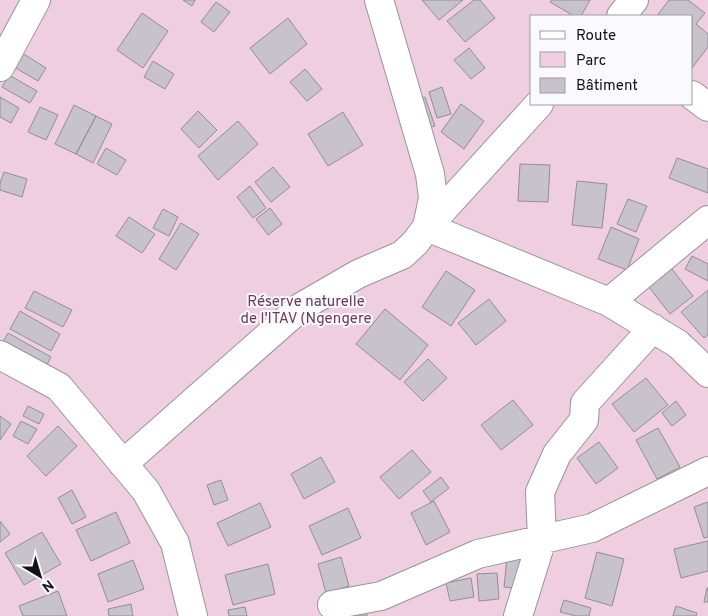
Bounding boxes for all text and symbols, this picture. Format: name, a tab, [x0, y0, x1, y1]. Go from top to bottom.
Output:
legend	[530, 15, 693, 105]
text: Route	[576, 27, 616, 46]
text: Parc	[576, 52, 606, 71]
text: Bâtiment	[576, 77, 638, 96]
park label: Réserve naturelle de l'ITAV (Ngengere	[240, 293, 372, 329]
north arrow	[15, 551, 65, 601]
text: N	[38, 575, 56, 595]

